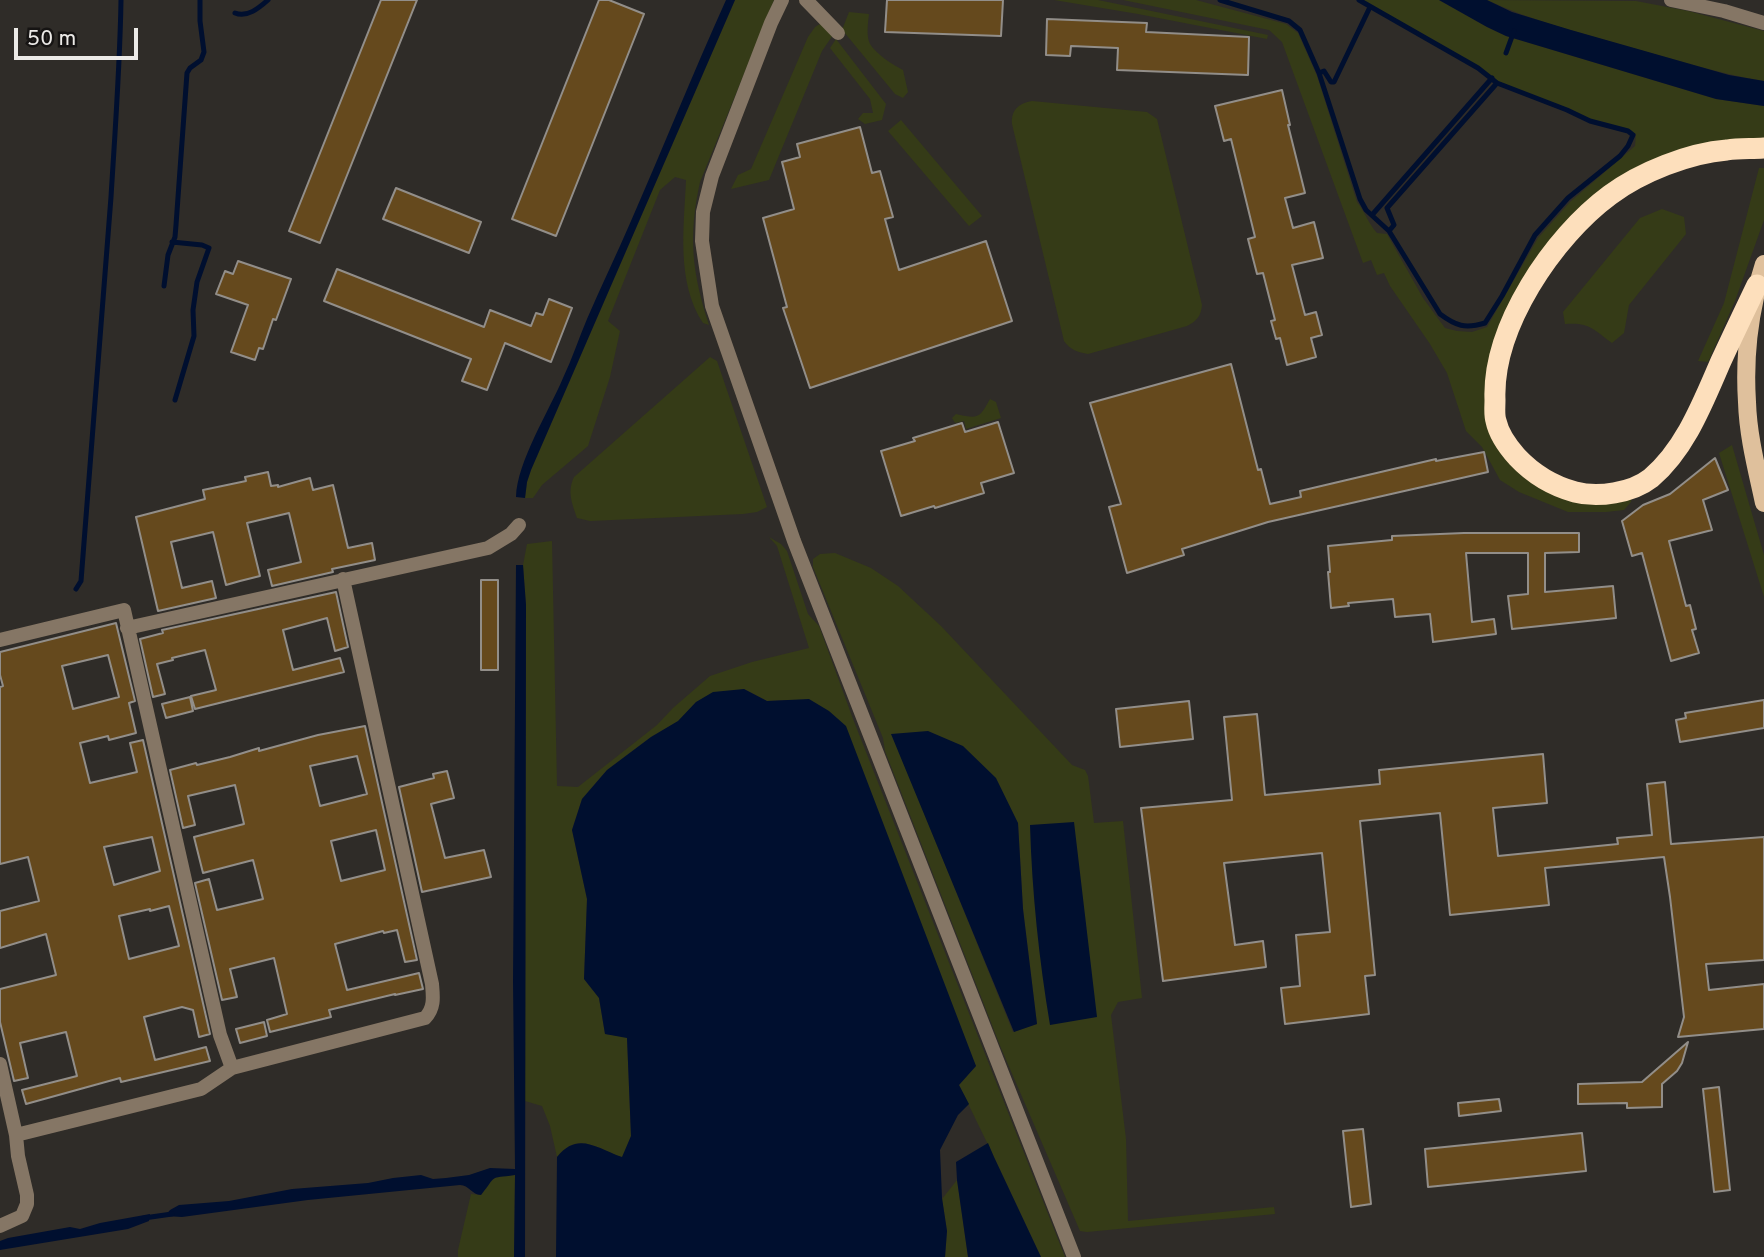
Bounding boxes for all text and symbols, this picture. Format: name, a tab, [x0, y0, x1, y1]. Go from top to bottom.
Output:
scale bar	[18, 14, 142, 58]
text: 50 m	[27, 26, 76, 53]

